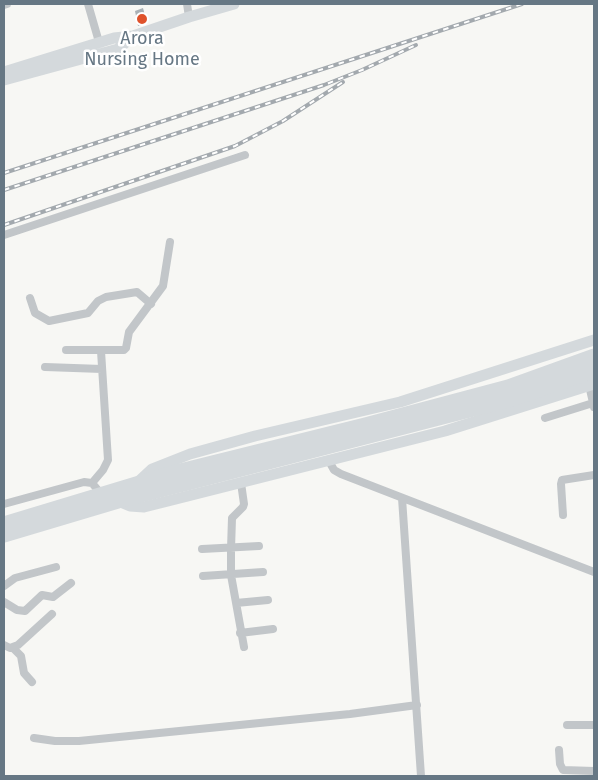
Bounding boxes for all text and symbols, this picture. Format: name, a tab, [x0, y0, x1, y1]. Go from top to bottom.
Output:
marker: Arora Nursing Home	[135, 12, 149, 26]
place label: Arora Nursing Home	[84, 28, 200, 70]

